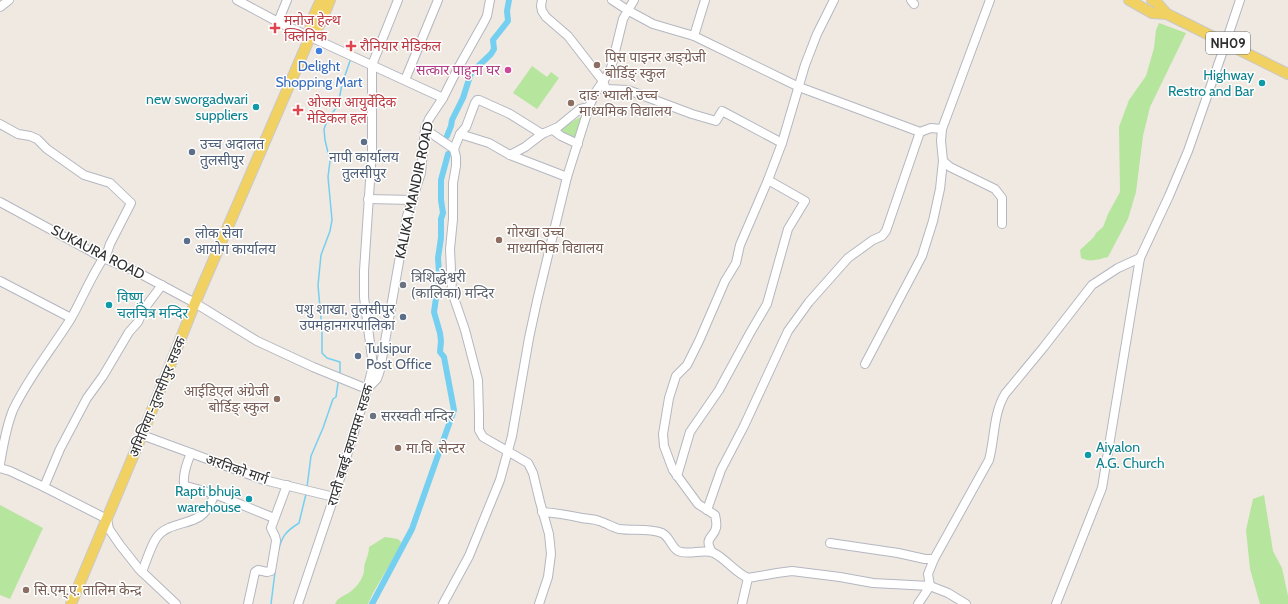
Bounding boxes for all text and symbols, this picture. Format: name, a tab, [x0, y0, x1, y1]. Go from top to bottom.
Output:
place label: मनोज हेल्थ क्लिनिक	[284, 11, 342, 45]
marker: मनोज हेल्थ क्लिनिक	[269, 22, 281, 34]
road number: NH09	[1206, 32, 1250, 54]
place label: रौनियार मेडिकल	[360, 37, 442, 55]
marker: रौनियार मेडिकल	[345, 40, 357, 52]
marker: Delight Shopping Mart	[314, 46, 324, 56]
place label: पिस पाइनर अङ्‍ग्रेजी बोर्डिङ् स्कुल	[605, 48, 706, 83]
place label: Delight Shopping Mart	[275, 57, 363, 91]
marker: पिस पाइनर अङ्‍ग्रेजी बोर्डिङ् स्कुल	[592, 60, 602, 70]
place label: सत्कार पाहुना घर	[416, 61, 500, 80]
marker: सत्कार पाहुना घर	[503, 65, 513, 75]
place label: Highway Restro and Bar	[1168, 66, 1255, 100]
marker: Highway Restro and Bar	[1257, 78, 1267, 88]
place label: दाङ भ्याली उच्च माध्यमिक विद्यालय	[579, 86, 673, 120]
place label: new sworgadwari suppliers	[146, 90, 248, 124]
place label: ओजस आयुर्वेदिक मेडिकल हल	[307, 93, 397, 127]
marker: दाङ भ्याली उच्च माध्यमिक विद्यालय	[566, 98, 576, 108]
marker: new sworgadwari suppliers	[251, 102, 261, 112]
marker: ओजस आयुर्वेदिक मेडिकल हल	[292, 104, 304, 116]
street label: KALIKA MANDIR ROAD	[391, 120, 437, 260]
place label: उच्च अदालत तुलसीपुर	[200, 135, 265, 170]
marker: नापी कार्यालय तुलसीपुर	[359, 137, 369, 147]
marker: उच्च अदालत तुलसीपुर	[187, 147, 197, 157]
place label: नापी कार्यालय तुलसीपुर	[329, 148, 400, 183]
street label: SUKAURA ROAD	[48, 221, 148, 283]
place label: गोरखा उच्च माध्यामिक विद्यालय	[507, 223, 604, 257]
place label: लोक सेवा आयोग कार्यालय	[195, 224, 277, 258]
marker: गोरखा उच्च माध्यामिक विद्यालय	[494, 235, 504, 245]
marker: लोक सेवा आयोग कार्यालय	[182, 236, 192, 246]
place label: त्रिशिद्धेश्वरी (कालिका) मन्दिर	[411, 268, 495, 302]
marker: त्रिशिद्धेश्वरी (कालिका) मन्दिर	[398, 280, 408, 290]
place label: विष्णु चलचित्र मन्दिर	[117, 288, 189, 322]
marker: विष्णु चलचित्र मन्दिर	[104, 300, 114, 310]
place label: पशु शाखा, तुलसीपुर उपमहानगरपालिका	[296, 300, 395, 334]
marker: पशु शाखा, तुलसीपुर उपमहानगरपालिका	[398, 312, 408, 322]
street label: अमिलिया-तुलसीपुर सडक	[125, 334, 190, 460]
place label: Tulsipur Post Office	[366, 339, 432, 373]
marker: Tulsipur Post Office	[353, 351, 363, 361]
place label: आईडिएल अंग्रेजी बोर्डिङ् स्कुल	[184, 382, 270, 417]
street label: राप्ती बबई क्याम्पस सडक	[323, 382, 377, 508]
marker: आईडिएल अंग्रेजी बोर्डिङ् स्कुल	[272, 394, 282, 404]
place label: सरस्वती मन्दिर	[381, 407, 454, 425]
marker: सरस्वती मन्दिर	[368, 411, 378, 421]
place label: Aiyalon A.G. Church	[1096, 438, 1165, 472]
place label: मा.वि. सेन्टर	[406, 439, 465, 457]
marker: मा.वि. सेन्टर	[393, 443, 403, 453]
street label: अरनिको मार्ग	[203, 450, 272, 488]
marker: Aiyalon A.G. Church	[1083, 450, 1093, 460]
place label: Rapti bhuja warehouse	[175, 482, 241, 516]
marker: Rapti bhuja warehouse	[244, 494, 254, 504]
place label: सि.एम्.ए. तालिम केन्द्र	[34, 581, 142, 600]
marker: सि.एम्.ए. तालिम केन्द्र	[21, 585, 31, 595]

